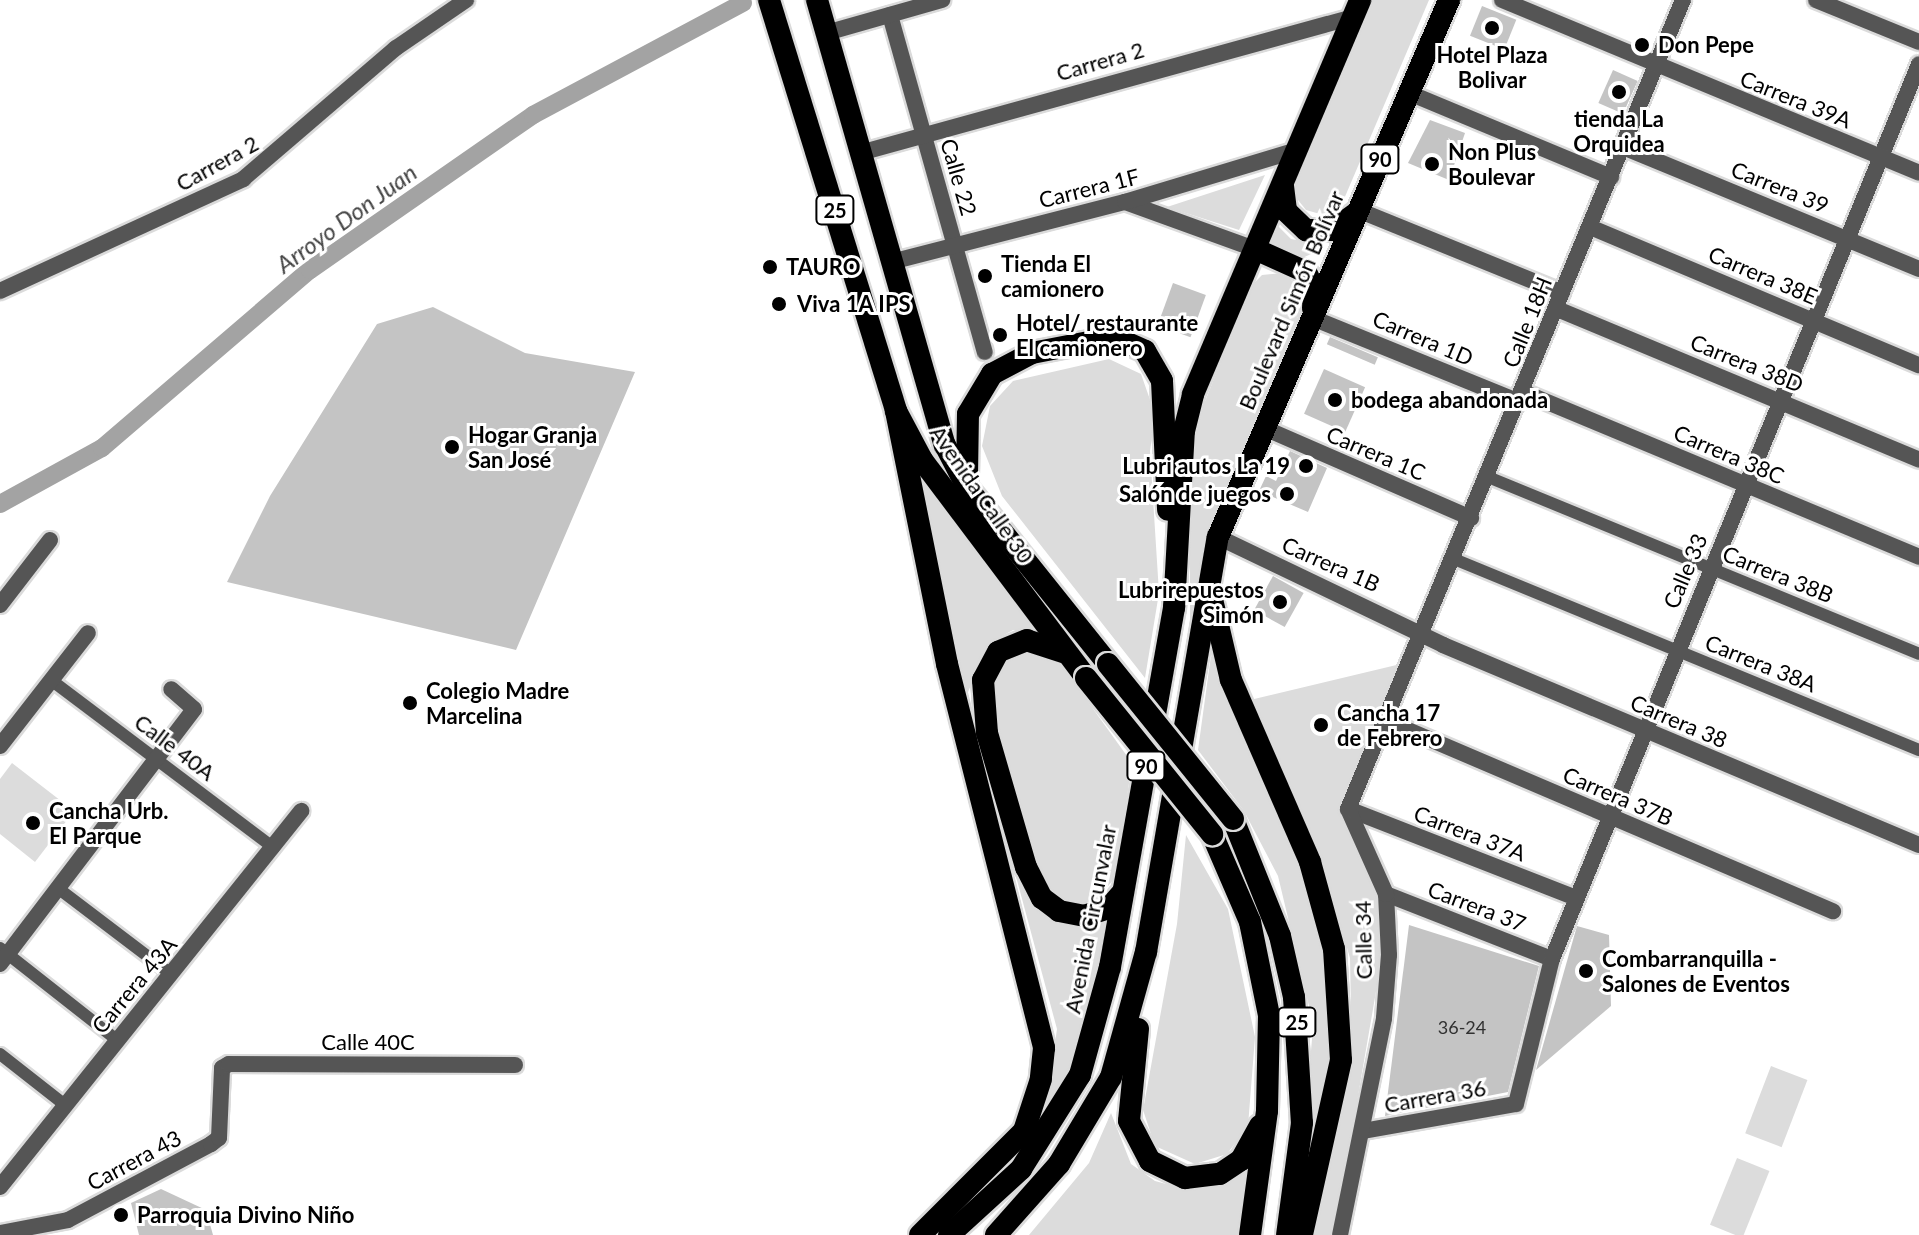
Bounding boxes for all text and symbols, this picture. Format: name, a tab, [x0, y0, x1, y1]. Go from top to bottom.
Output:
marker: Hotel Plaza Bolivar	[1483, 19, 1501, 37]
place label: Don Pepe	[1658, 32, 1754, 58]
street label: Carrera 2	[1053, 36, 1147, 86]
marker: Don Pepe	[1633, 36, 1651, 54]
place label: Hotel Plaza Bolivar	[1436, 41, 1548, 92]
street label: Carrera 39A	[1737, 65, 1855, 133]
marker: tienda La Orquidea	[1610, 83, 1628, 101]
place label: tienda La Orquidea	[1573, 105, 1665, 156]
street label: Carrera 2	[171, 130, 263, 196]
street label: Calle 22	[935, 135, 983, 219]
place label: Non Plus Boulevar	[1448, 138, 1536, 190]
road number: 90	[1360, 143, 1400, 175]
marker: Non Plus Boulevar	[1423, 155, 1441, 173]
street label: Carrera 39	[1727, 156, 1833, 218]
water label: Arroyo Don Juan	[270, 157, 422, 279]
street label: Carrera 1F	[1036, 163, 1142, 213]
street label: Boulevard Simón Bolívar	[1233, 186, 1349, 414]
road number: 25	[815, 194, 855, 226]
street label: Carrera 38E	[1705, 240, 1821, 310]
place label: Tienda El camionero	[1001, 250, 1104, 302]
place label: TAURO	[786, 254, 861, 280]
marker: TAURO	[761, 258, 779, 276]
marker: Tienda El camionero	[976, 267, 994, 285]
street label: Calle 18H	[1497, 273, 1557, 371]
place label: Viva 1A IPS	[797, 291, 911, 317]
marker: Viva 1A IPS	[768, 293, 790, 315]
street label: Carrera 1D	[1369, 305, 1477, 371]
place label: Hotel/ restaurante El camionero	[1016, 309, 1198, 360]
marker: Hotel/ restaurante El camionero	[991, 326, 1009, 344]
street label: Carrera 38D	[1687, 328, 1807, 398]
place label: bodega abandonada	[1351, 387, 1548, 413]
marker: bodega abandonada	[1326, 391, 1344, 409]
street label: Carrera 38C	[1670, 419, 1788, 489]
street label: Avenida Calle 30	[925, 420, 1039, 568]
street label: Carrera 1C	[1323, 420, 1429, 486]
place label: Hogar Granja San José	[468, 421, 598, 472]
marker: Hogar Granja San José	[443, 438, 461, 456]
place label: Lubri autos La 19	[1122, 453, 1290, 479]
marker: Lubri autos La 19	[1297, 457, 1315, 475]
place label: Salón de juegos	[1119, 481, 1271, 507]
marker: Salón de juegos	[1278, 485, 1296, 503]
street label: Calle 33	[1657, 530, 1713, 612]
street label: Carrera 1B	[1278, 531, 1384, 597]
street label: Carrera 38B	[1719, 540, 1837, 608]
place label: Lubrirepuestos Simón	[1118, 576, 1264, 628]
marker: Lubrirepuestos Simón	[1271, 593, 1289, 611]
street label: Carrera 38A	[1702, 629, 1820, 697]
place label: Colegio Madre Marcelina	[426, 677, 569, 728]
street label: Carrera 38	[1627, 689, 1731, 753]
marker: Colegio Madre Marcelina	[401, 694, 419, 712]
place label: Cancha 17 de Febrero	[1337, 699, 1442, 750]
street label: Calle 40A	[130, 708, 220, 786]
marker: Cancha 17 de Febrero	[1312, 716, 1330, 734]
road number: 90	[1126, 750, 1166, 782]
street label: Carrera 37B	[1559, 761, 1677, 831]
place label: Cancha Urb. El Parque	[49, 797, 169, 848]
street label: Carrera 37A	[1410, 800, 1530, 866]
marker: Cancha Urb. El Parque	[24, 814, 42, 832]
street label: Avenida Circunvalar	[1059, 822, 1121, 1016]
street label: Carrera 37	[1424, 875, 1530, 937]
street label: Calle 34	[1349, 900, 1377, 980]
street label: Carrera 43A	[86, 931, 182, 1039]
place label: Combarranquilla - Salones de Eventos	[1602, 945, 1790, 996]
marker: Combarranquilla - Salones de Eventos	[1577, 962, 1595, 980]
road number: 25	[1277, 1006, 1317, 1038]
house number: 36-24	[1438, 1016, 1486, 1038]
street label: Calle 40C	[321, 1029, 415, 1055]
street label: Carrera 36	[1382, 1074, 1488, 1118]
street label: Carrera 43	[82, 1124, 186, 1196]
place label: Parroquia Divino Niño	[137, 1202, 354, 1228]
marker: Parroquia Divino Niño	[112, 1206, 130, 1224]

